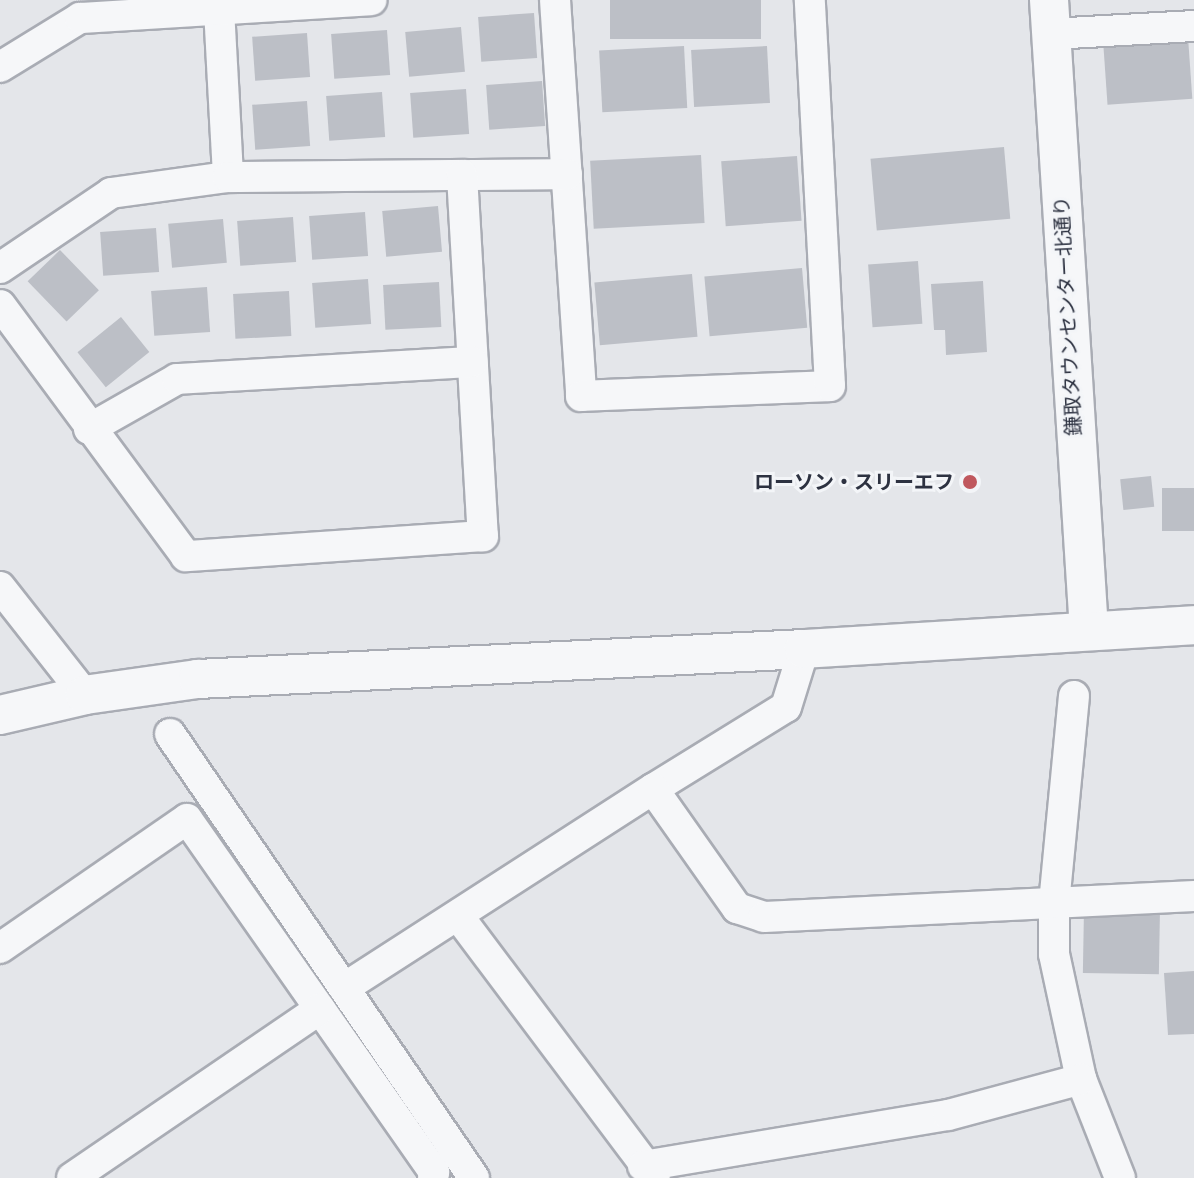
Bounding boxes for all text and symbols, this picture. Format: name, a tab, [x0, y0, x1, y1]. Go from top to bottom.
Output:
street label: 鎌取タウンセンター北通り	[1050, 196, 1086, 436]
place label: ローソン・スリーエフ	[754, 470, 954, 494]
marker: ローソン・スリーエフ	[961, 473, 979, 491]

